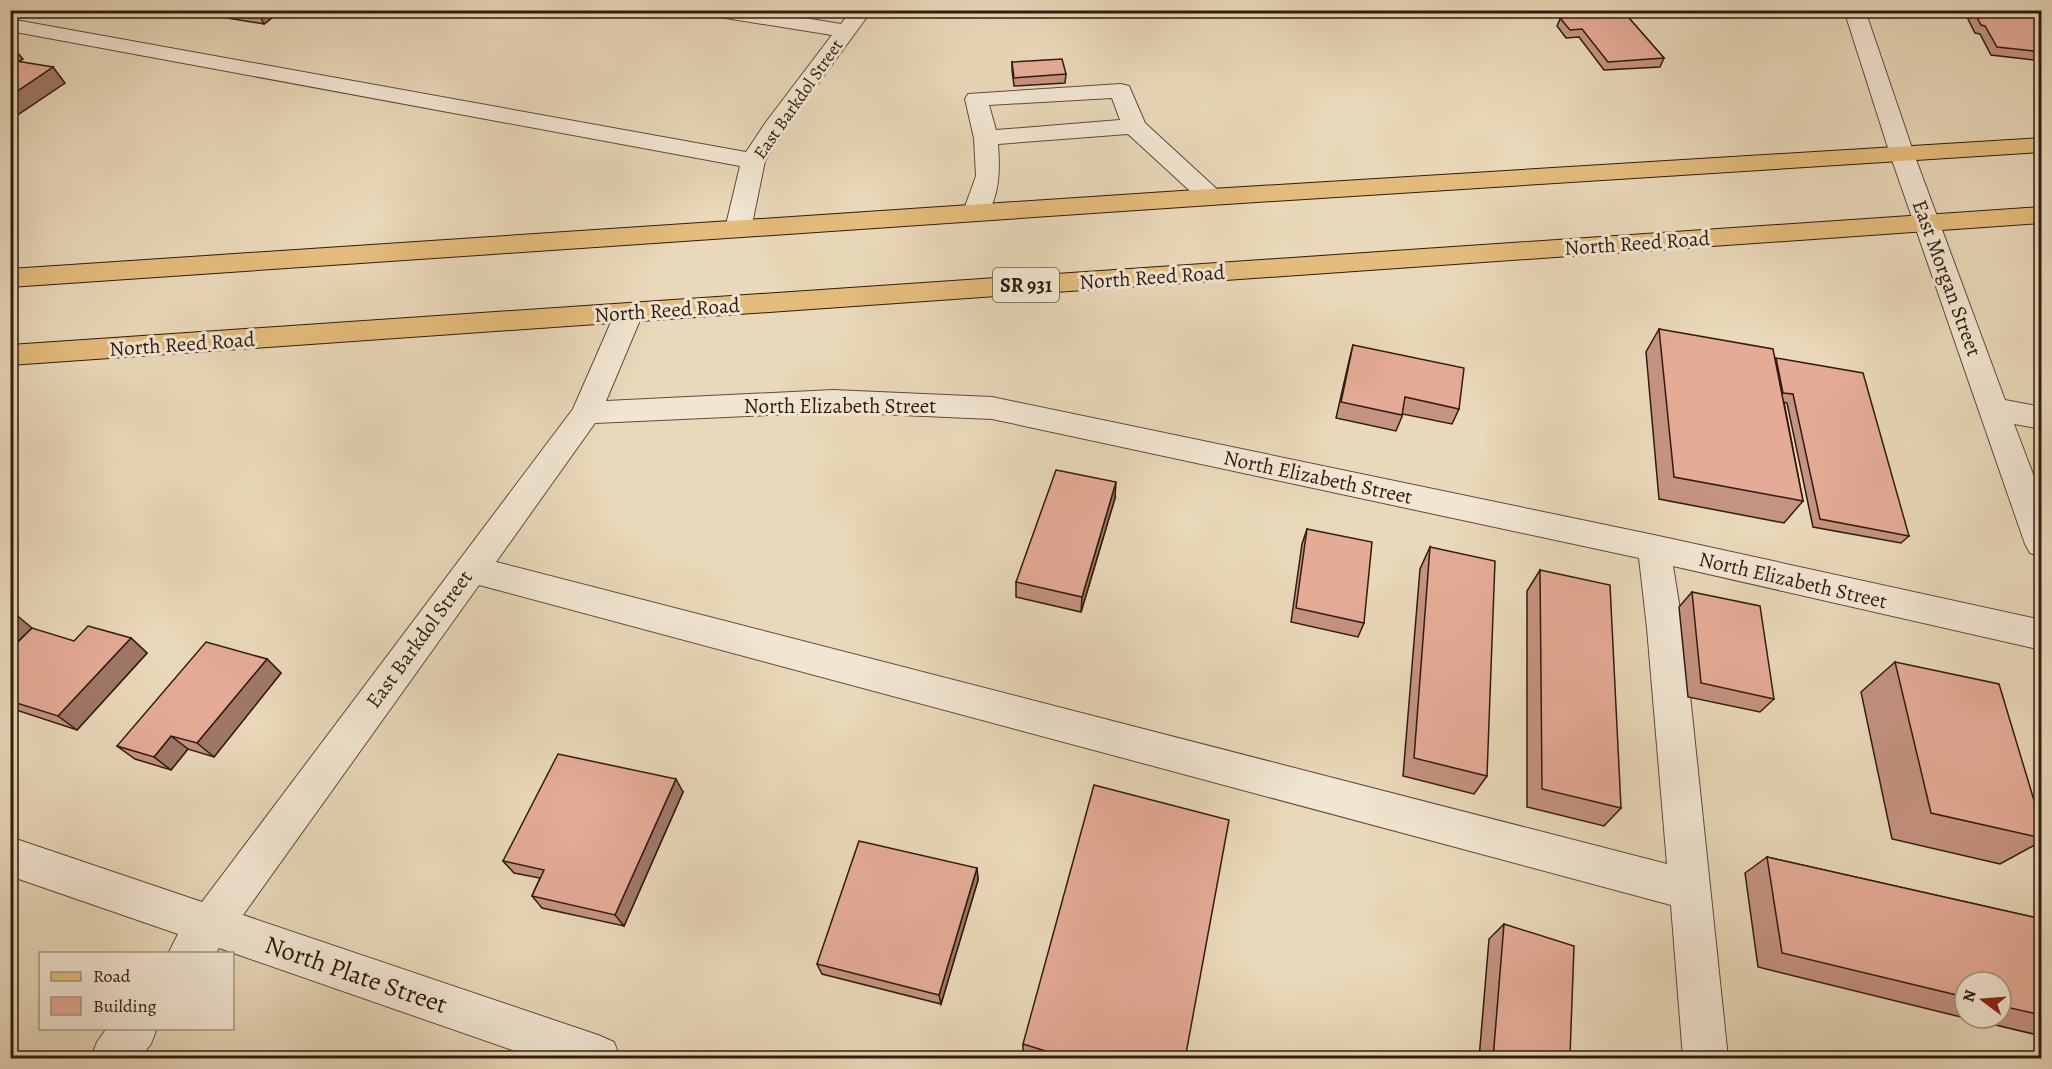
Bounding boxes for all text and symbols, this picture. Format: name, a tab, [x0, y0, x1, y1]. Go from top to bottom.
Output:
street label: East Barkdol Street	[748, 34, 848, 164]
street label: East Morgan Street	[1906, 196, 1988, 360]
street label: North Reed Road	[1563, 224, 1711, 262]
street label: North Reed Road	[1078, 258, 1226, 296]
road number: SR 931	[993, 268, 1059, 302]
street label: North Reed Road	[593, 291, 741, 329]
street label: North Reed Road	[108, 325, 256, 363]
street label: North Elizabeth Street	[744, 392, 936, 420]
street label: North Elizabeth Street	[1221, 443, 1415, 511]
street label: North Elizabeth Street	[1696, 545, 1890, 615]
street label: East Barkdol Street	[359, 564, 479, 714]
street label: North Plate Street	[260, 927, 452, 1022]
legend	[39, 952, 234, 1030]
text: Road	[93, 964, 131, 988]
north arrow	[1953, 970, 2013, 1030]
text: N	[1957, 987, 1982, 1005]
text: Building	[93, 994, 157, 1018]

